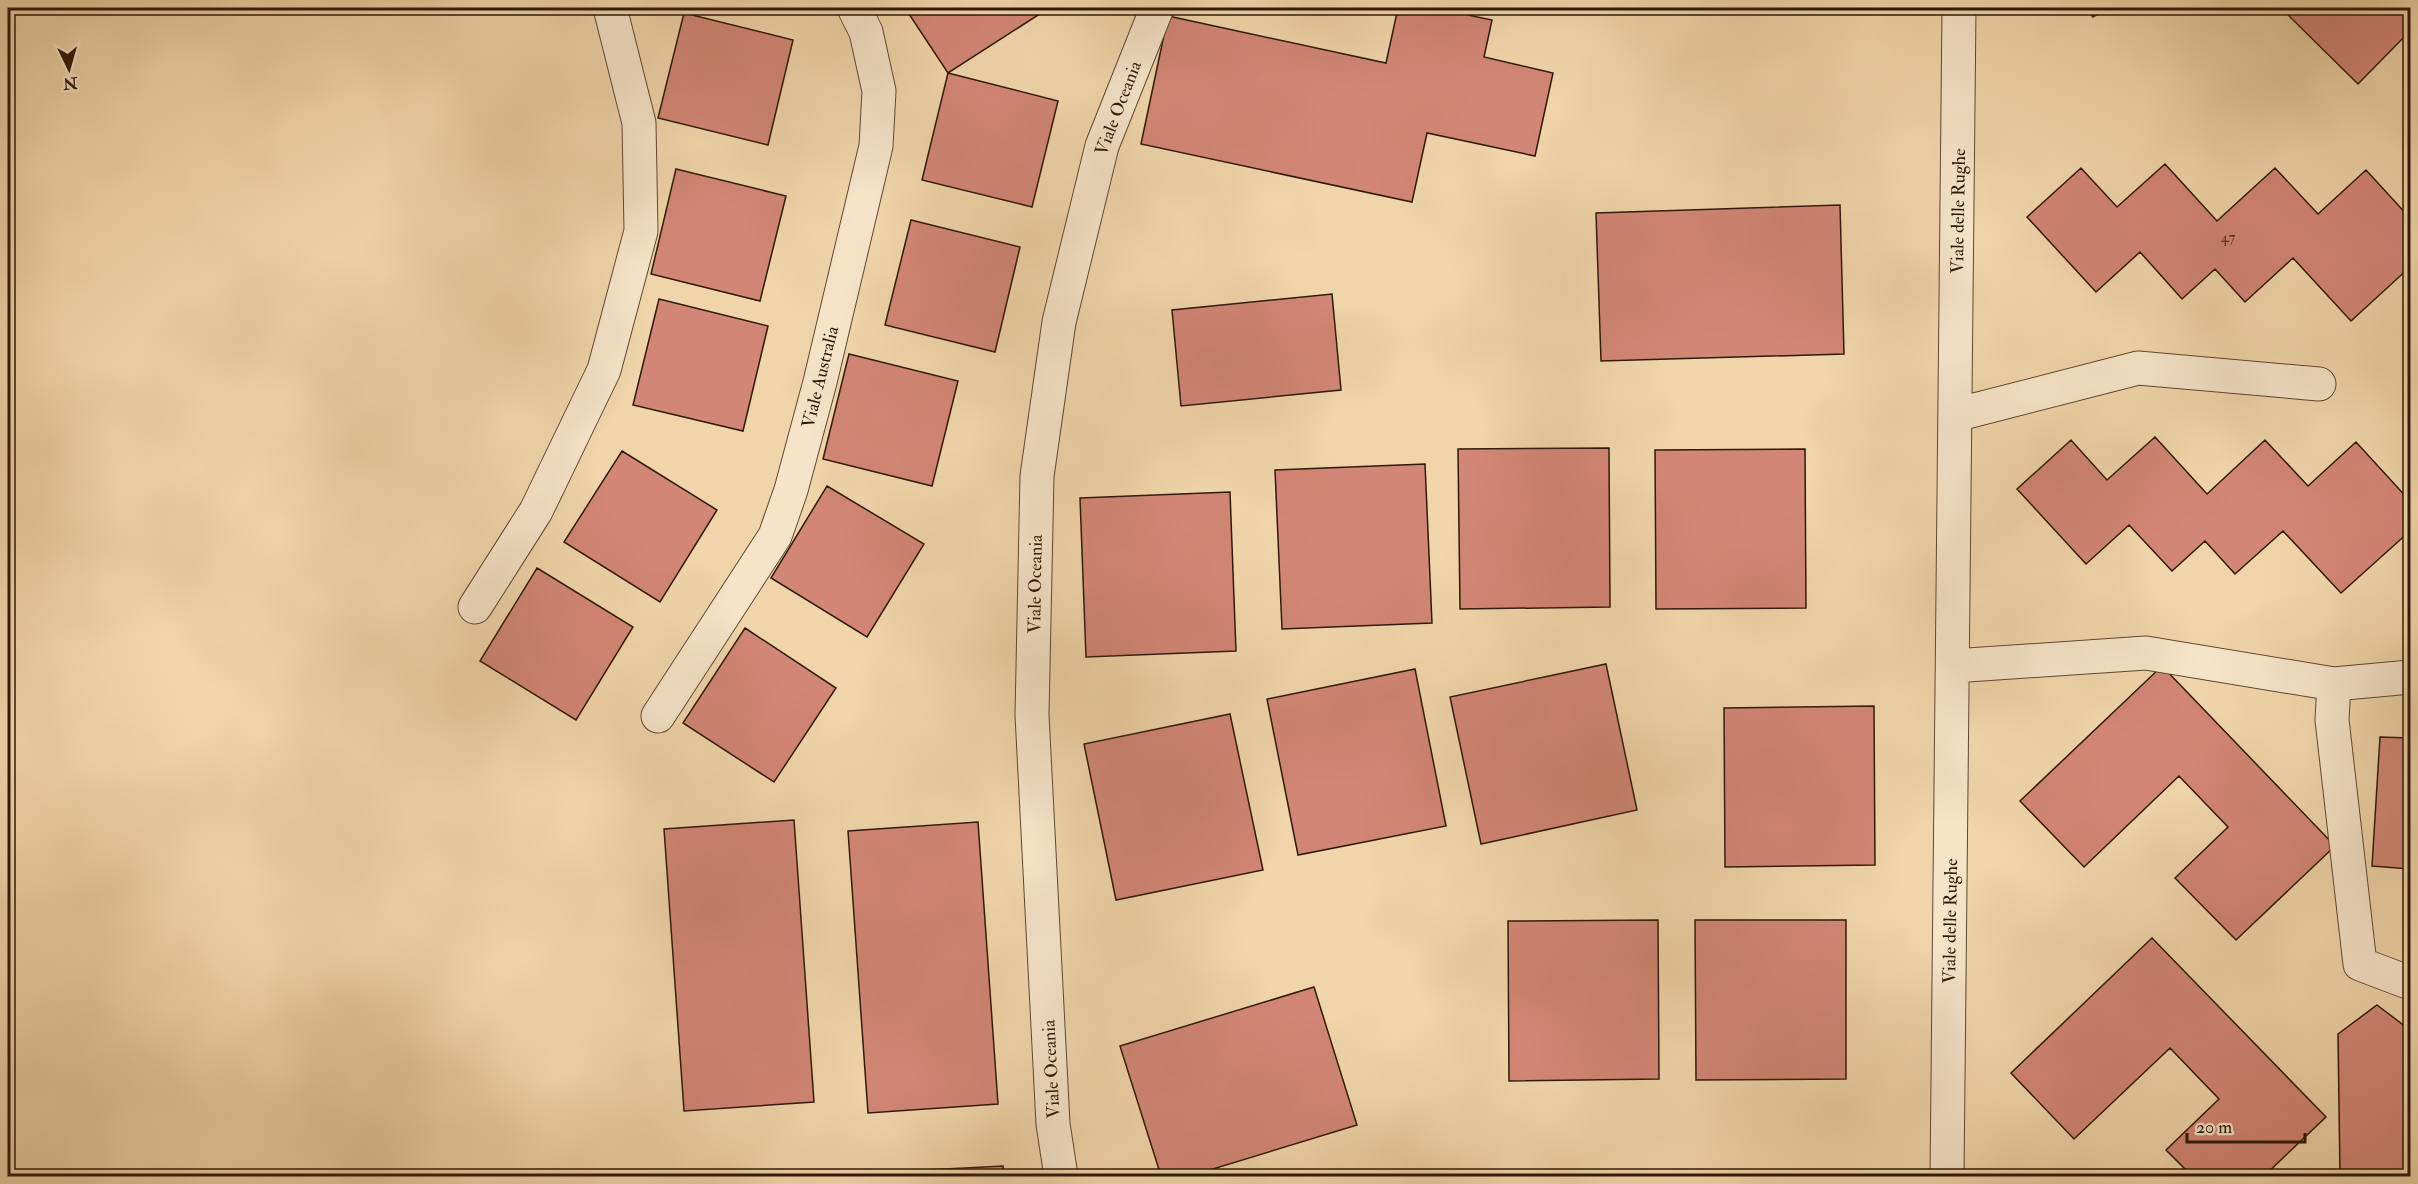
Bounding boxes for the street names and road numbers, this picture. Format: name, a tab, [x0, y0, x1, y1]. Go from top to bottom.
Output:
street label: Viale Oceania	[1090, 57, 1147, 159]
street label: Viale delle Rughe	[1946, 148, 1971, 274]
street label: Viale Australia	[797, 323, 844, 431]
street label: Viale Oceania	[1023, 534, 1048, 634]
street label: Viale delle Rughe	[1938, 858, 1963, 984]
street label: Viale Oceania	[1037, 1018, 1066, 1119]

